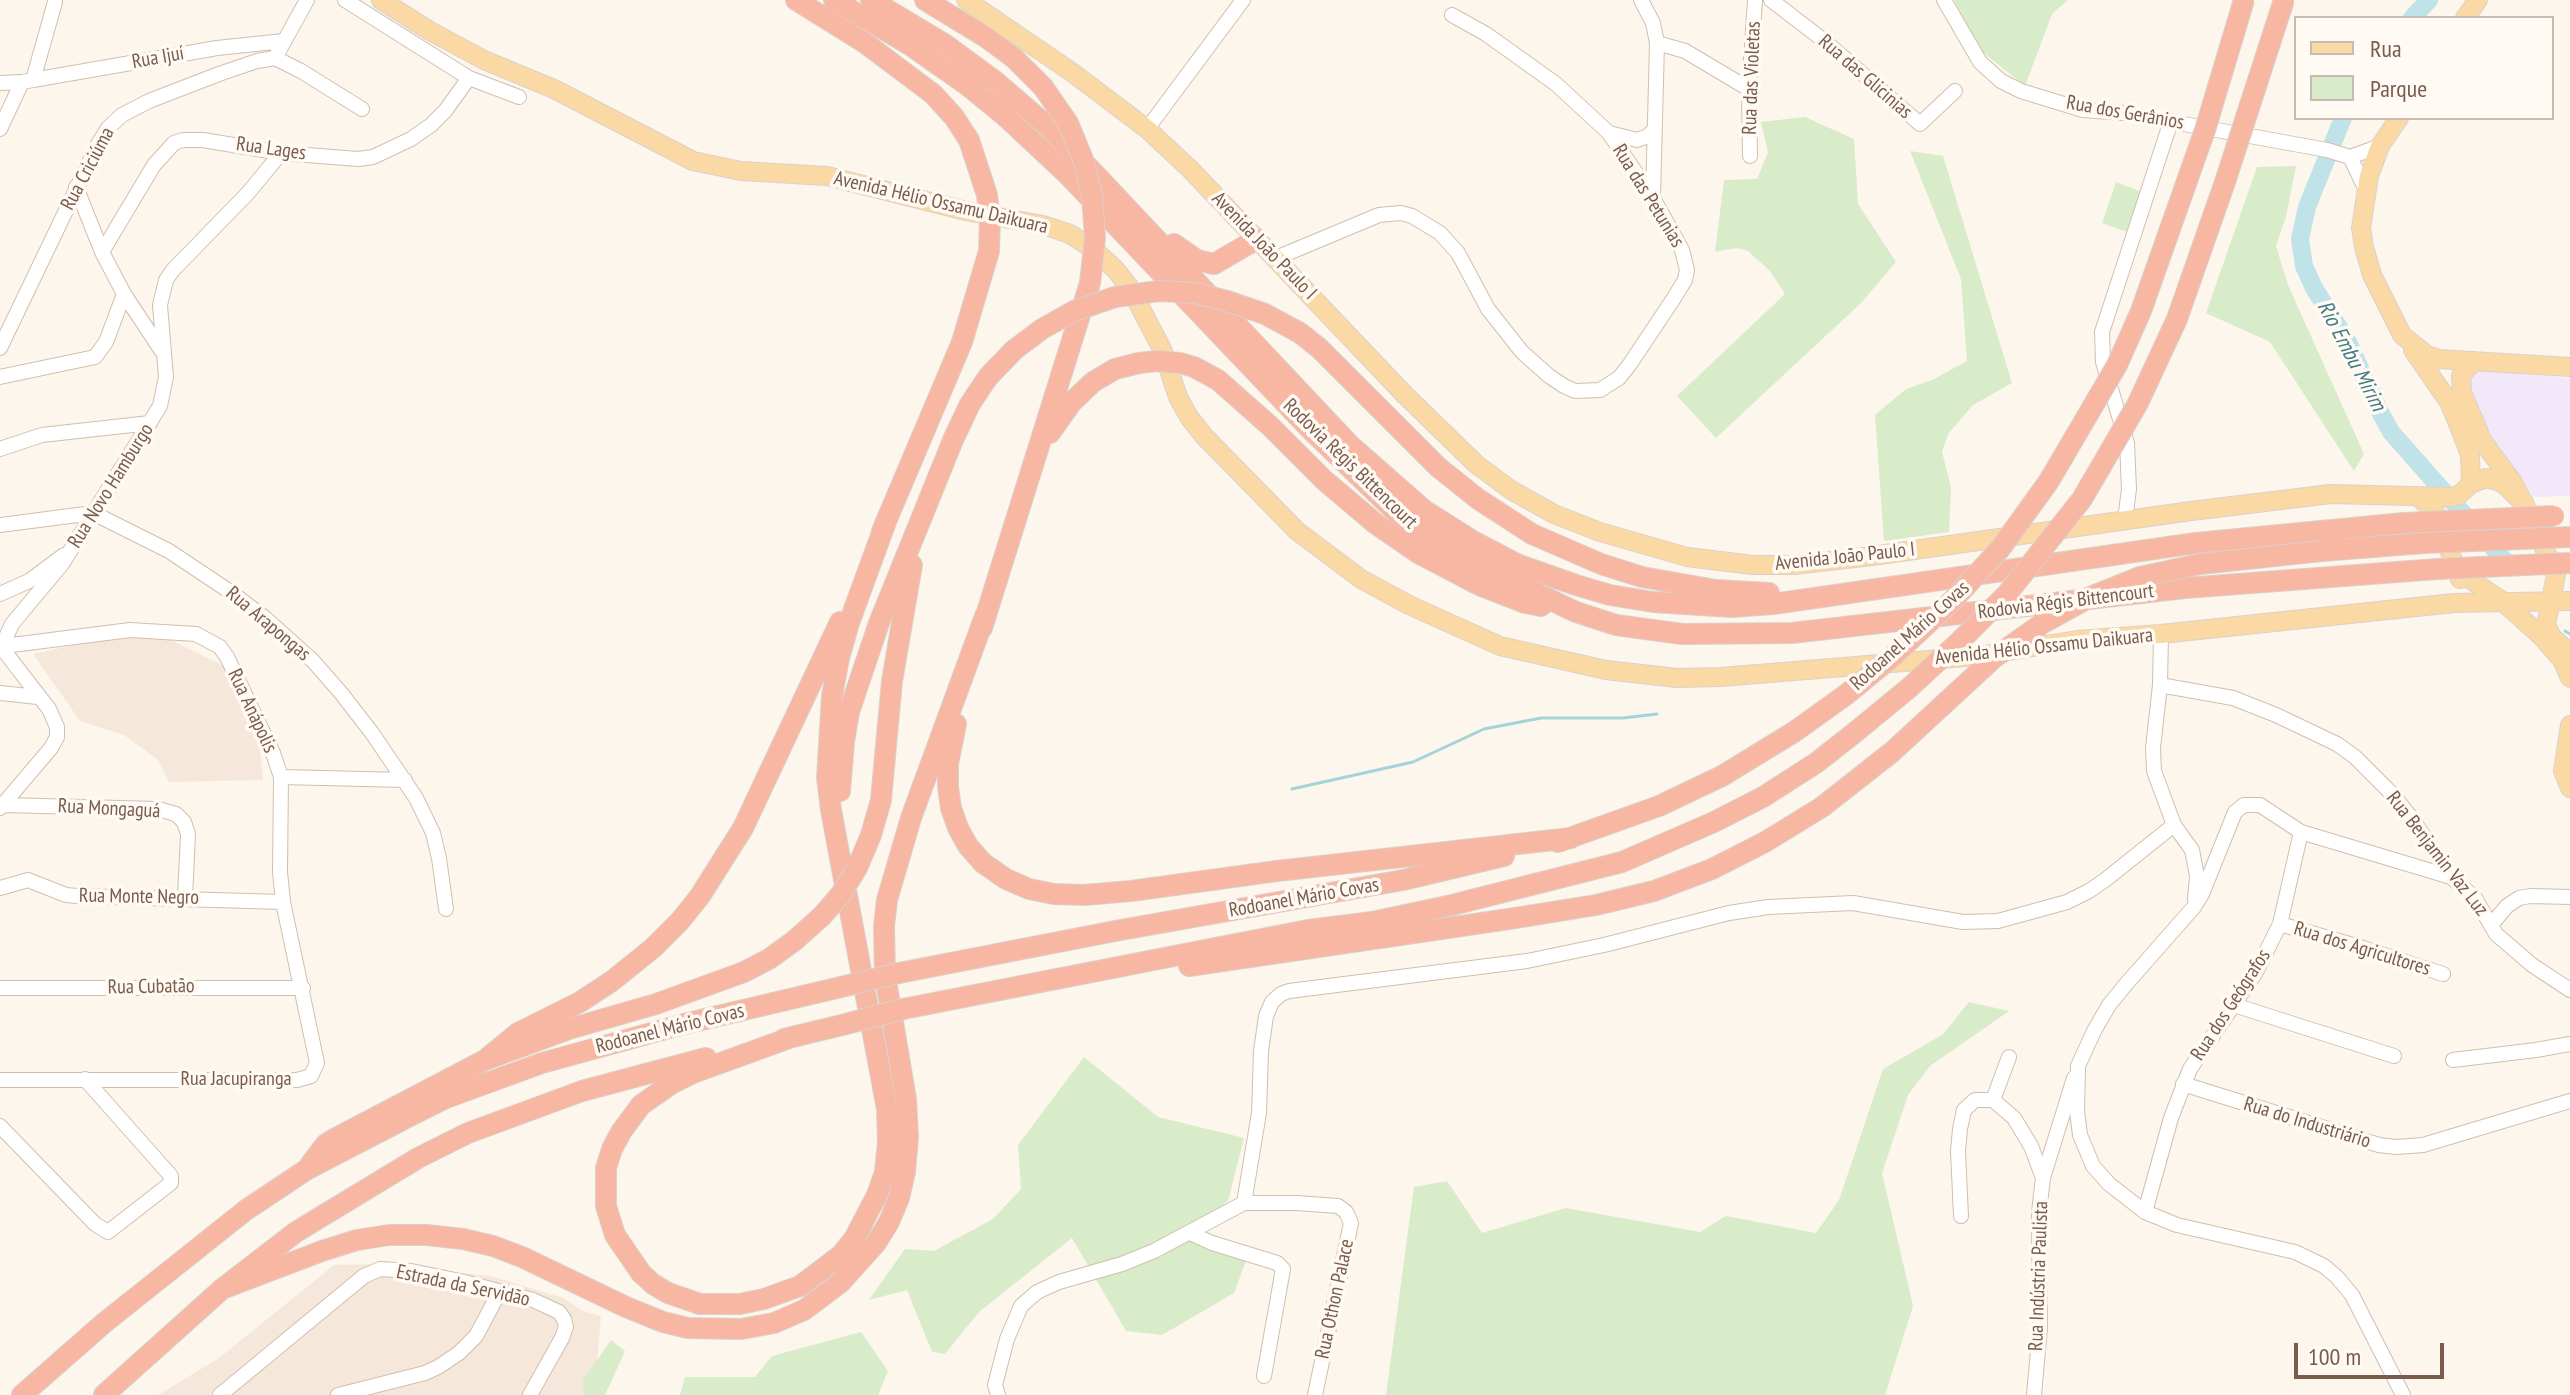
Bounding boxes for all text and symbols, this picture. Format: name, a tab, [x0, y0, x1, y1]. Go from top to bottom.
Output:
legend	[2294, 16, 2554, 120]
street label: Rua das Violetas	[1738, 21, 1766, 135]
street label: Rua das Glicinias	[1813, 30, 1917, 124]
text: Rua	[2370, 33, 2402, 64]
street label: Rua Ijuí	[130, 42, 186, 74]
text: Parque	[2370, 73, 2427, 104]
street label: Rua dos Gerânios	[2064, 91, 2186, 135]
street label: Rua Criciúma	[56, 123, 120, 215]
street label: Rua Lages	[235, 132, 307, 166]
street label: Rua das Petunias	[1607, 140, 1689, 252]
street label: Avenida Hélio Ossamu Daikuara	[832, 167, 1050, 239]
street label: Avenida João Paulo I	[1207, 187, 1321, 305]
water label: Rio Embu Mirim	[2311, 296, 2391, 416]
street label: Rodovia Régis Bittencourt	[1278, 394, 1422, 534]
street label: Rua Novo Hamburgo	[63, 419, 159, 553]
street label: Avenida João Paulo I	[1774, 538, 1916, 576]
street label: Rodoanel Mário Covas	[1846, 576, 1974, 696]
street label: Rodovia Régis Bittencourt	[1977, 579, 2155, 625]
street label: Rua Arapongas	[221, 582, 315, 666]
street label: Avenida Hélio Ossamu Daikuara	[1934, 624, 2154, 670]
street label: Rua Anápolis	[222, 665, 282, 757]
street label: Rua Benjamin Vaz Luz	[2381, 787, 2493, 921]
street label: Rua Mongaguá	[57, 794, 161, 824]
street label: Rodoanel Mário Covas	[1227, 873, 1381, 923]
street label: Rua Monte Negro	[79, 884, 199, 910]
street label: Rua dos Agricultores	[2291, 917, 2433, 981]
street label: Rua dos Geógrafos	[2186, 945, 2276, 1065]
street label: Rua Cubatão	[107, 974, 195, 1000]
street label: Rodoanel Mário Covas	[594, 999, 746, 1059]
street label: Rua Jacupiranga	[180, 1067, 292, 1091]
street label: Rua do Industriário	[2241, 1092, 2373, 1154]
street label: Rua Indústria Paulista	[2024, 1201, 2054, 1351]
street label: Rua Othon Palace	[1311, 1237, 1359, 1361]
street label: Estrada da Servidão	[394, 1260, 532, 1312]
scale bar	[2298, 1327, 2448, 1377]
text: 100 m	[2308, 1341, 2361, 1372]

